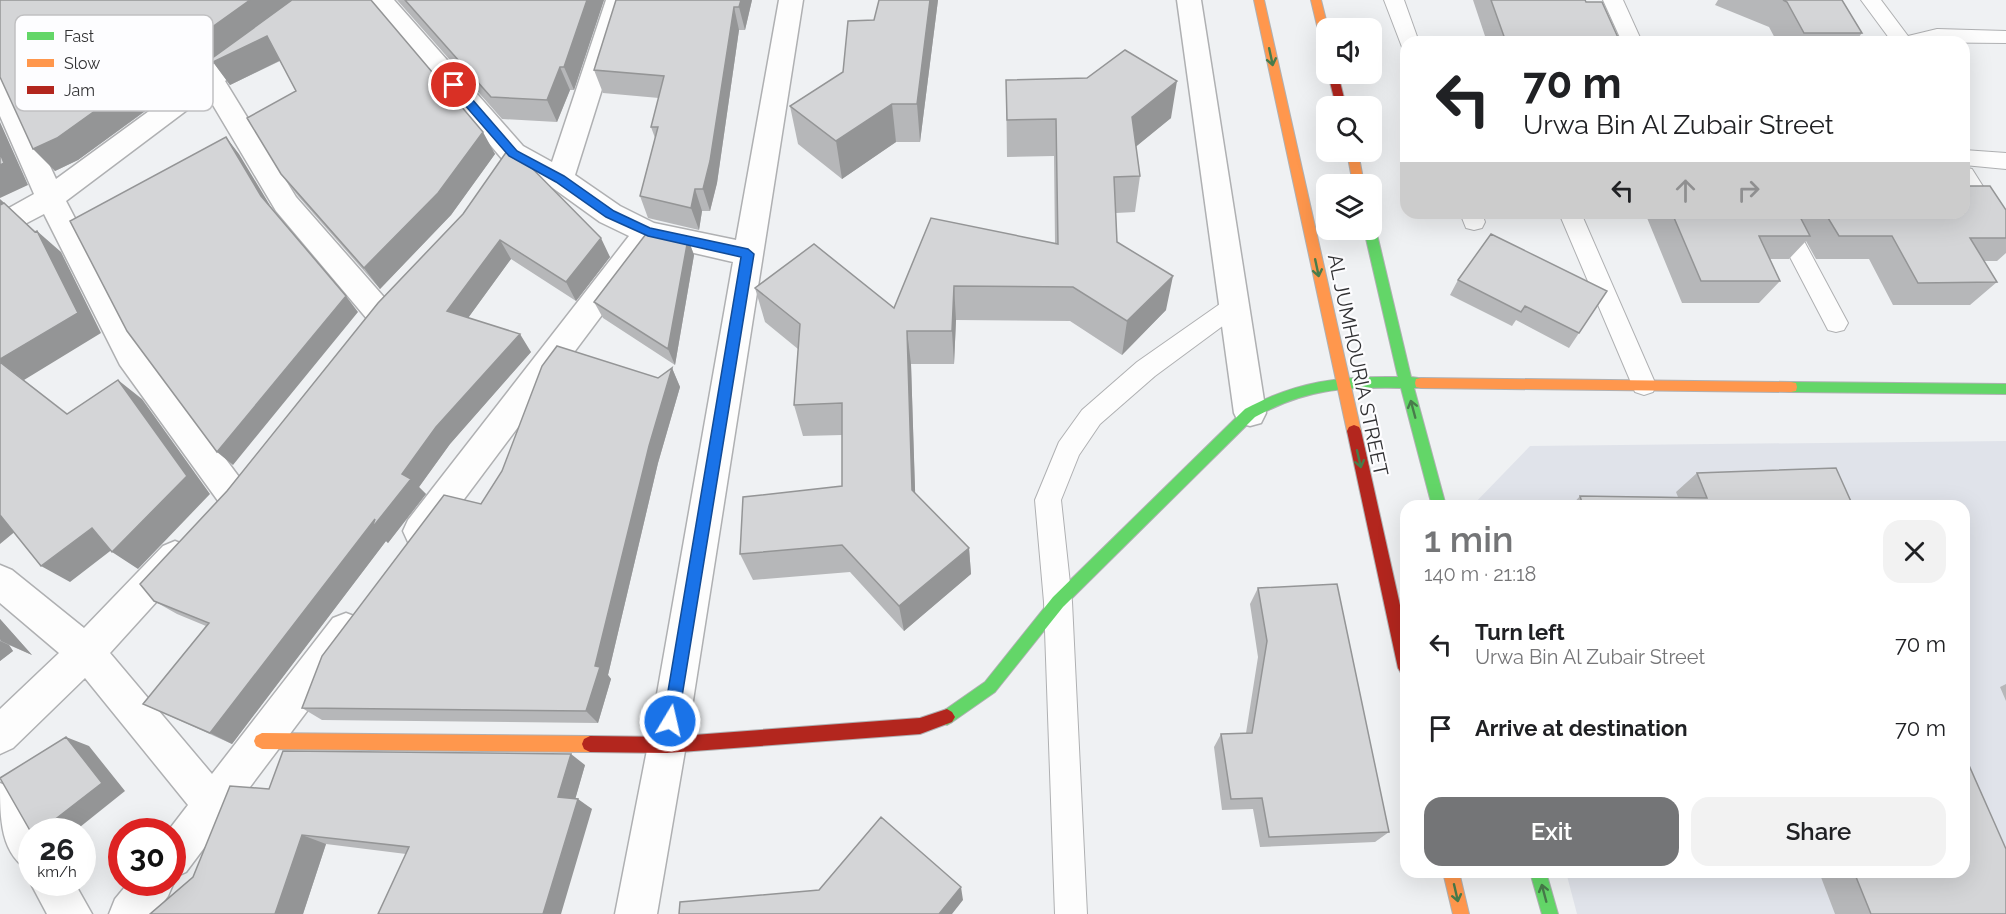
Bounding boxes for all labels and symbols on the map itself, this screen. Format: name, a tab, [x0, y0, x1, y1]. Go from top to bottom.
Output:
legend	[15, 15, 213, 111]
text: Fast	[64, 27, 95, 46]
one-way arrow	[1266, 47, 1277, 66]
text: Slow	[64, 54, 100, 73]
pin	[428, 59, 479, 110]
text: Jam	[64, 81, 95, 100]
street label: AL JUMHOURIA STREET	[1323, 252, 1393, 478]
one-way arrow	[1312, 258, 1323, 278]
one-way arrow	[1406, 399, 1418, 418]
one-way arrow	[1353, 449, 1365, 468]
position arrow	[638, 689, 702, 753]
speed limit sign: 30	[108, 818, 186, 896]
one-way arrow	[1451, 883, 1462, 902]
one-way arrow	[1538, 884, 1549, 903]

